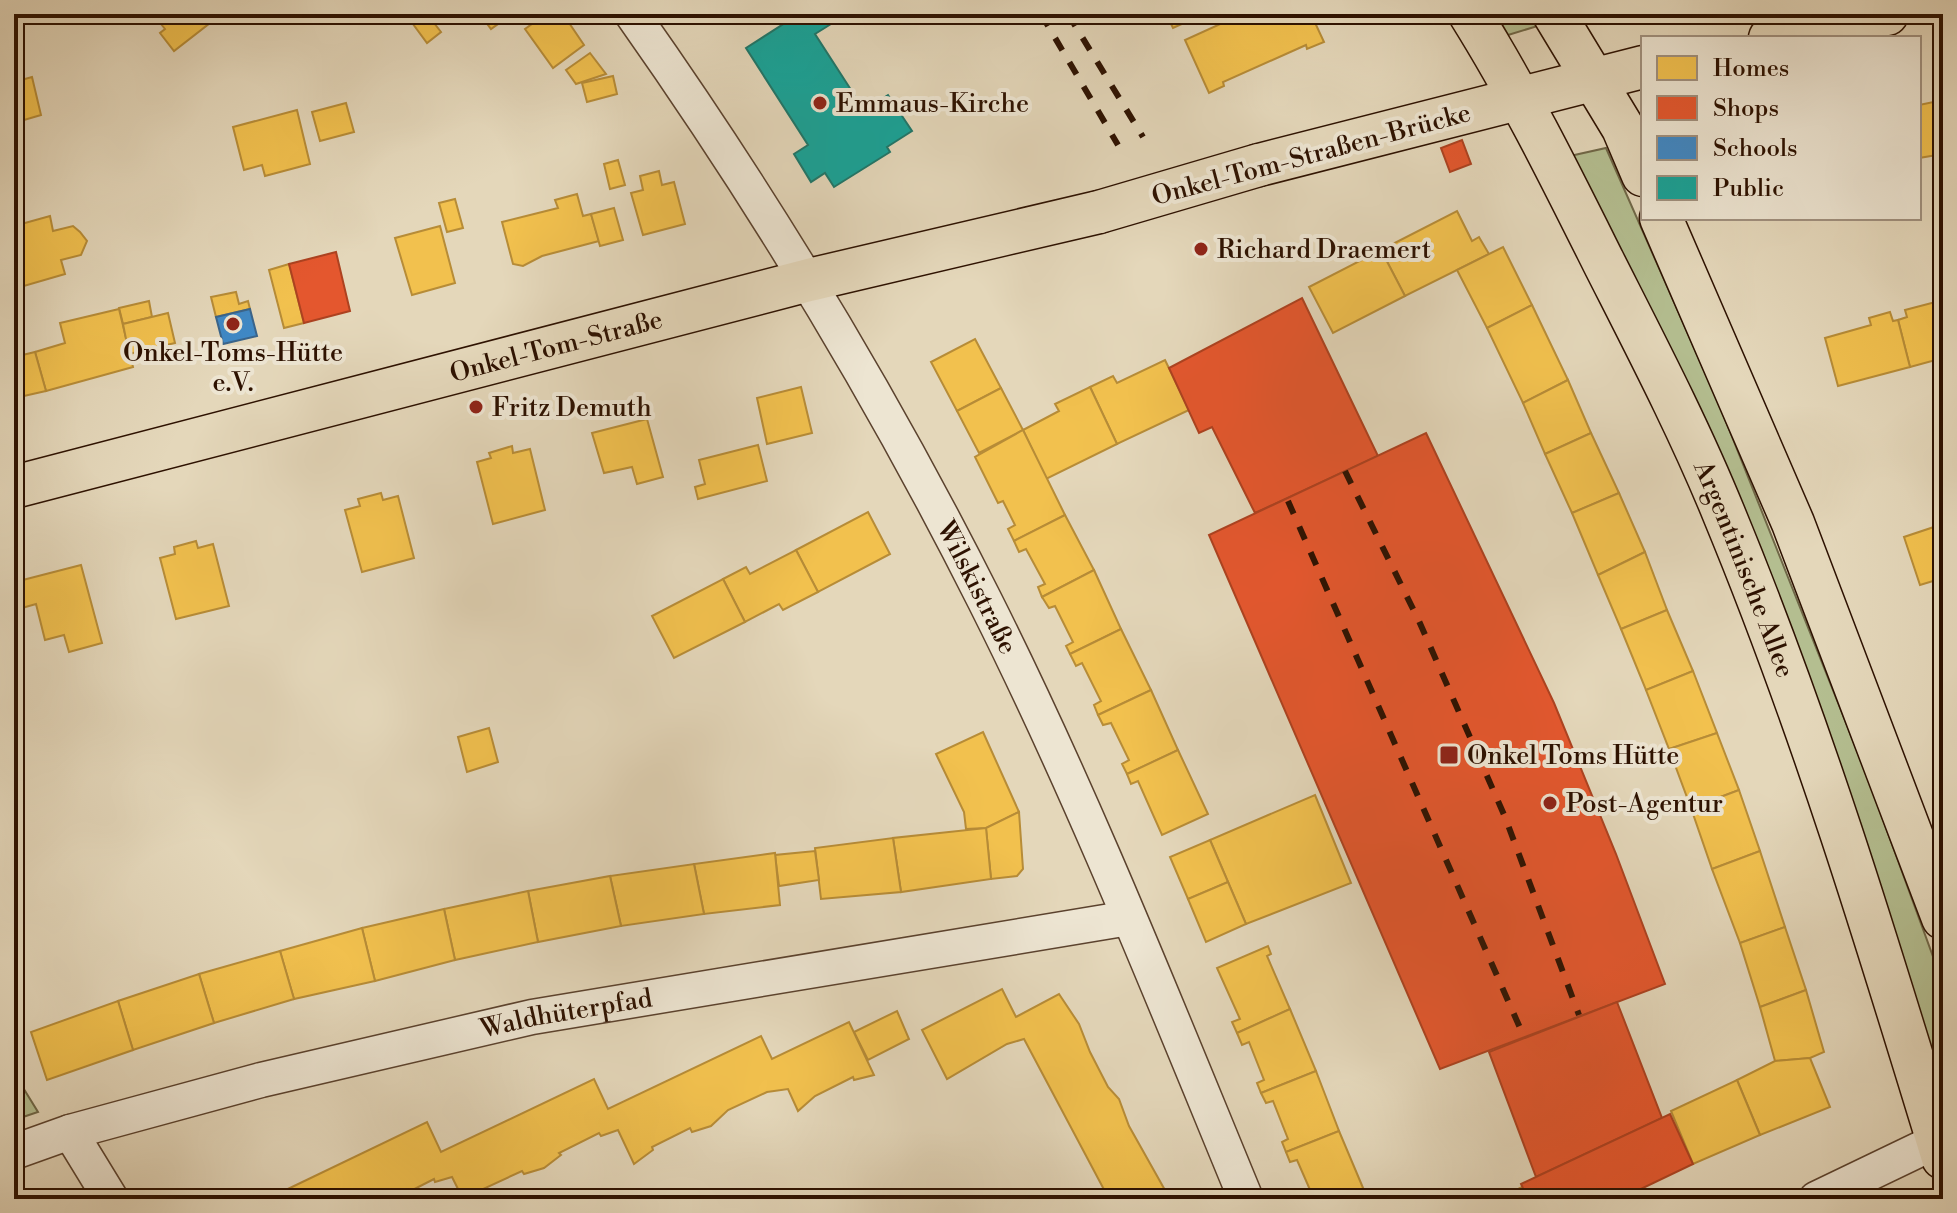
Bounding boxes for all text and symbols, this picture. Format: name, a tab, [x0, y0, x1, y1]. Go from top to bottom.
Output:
legend	[1641, 36, 1921, 220]
text: Homes	[1713, 54, 1789, 84]
place label: Emmaus-Kirche	[836, 88, 1029, 120]
marker: Emmaus-Kirche	[811, 94, 829, 112]
text: Shops	[1713, 94, 1779, 124]
street label: Onkel-Tom-Straßen-Brücke	[1148, 97, 1474, 213]
text: Schools	[1713, 134, 1798, 164]
text: Public	[1713, 174, 1784, 204]
place label: Richard Draemert	[1217, 234, 1431, 266]
marker: Richard Draemert	[1192, 240, 1210, 258]
street label: Onkel-Tom-Straße	[446, 304, 666, 390]
marker: Onkel-Toms-Hütte e.V.	[224, 315, 242, 333]
place label: Onkel-Toms-Hütte e.V.	[123, 337, 343, 399]
place label: Fritz Demuth	[492, 392, 652, 424]
marker: Fritz Demuth	[467, 398, 485, 416]
street label: Argentinische Allee	[1686, 455, 1801, 682]
street label: Wilskistraße	[929, 515, 1024, 660]
place label: Onkel Toms Hütte	[1467, 740, 1679, 772]
marker: Onkel Toms Hütte	[1438, 744, 1460, 766]
place label: Post-Agentur	[1566, 788, 1723, 820]
marker: Post-Agentur	[1541, 794, 1559, 812]
street label: Waldhüterpfad	[476, 982, 655, 1046]

